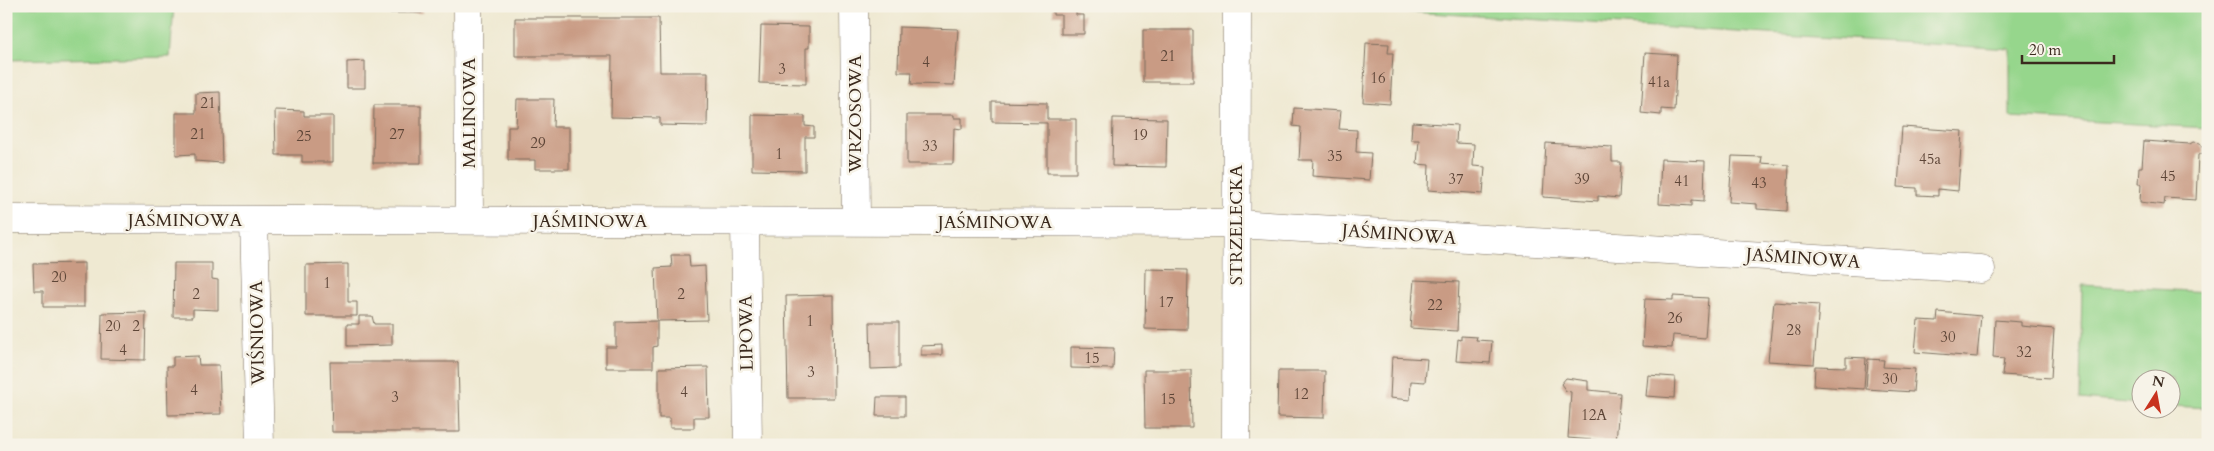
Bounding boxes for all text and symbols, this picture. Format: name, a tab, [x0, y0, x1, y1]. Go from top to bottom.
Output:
scale bar	[2022, 32, 2114, 64]
text: 20 m	[2029, 40, 2061, 60]
house number: 21	[1160, 46, 1176, 66]
house number: 4	[922, 52, 930, 72]
street label: WRZOSOWA	[843, 55, 868, 174]
street label: MALINOWA	[457, 58, 482, 168]
house number: 3	[778, 59, 786, 79]
house number: 16	[1370, 68, 1386, 88]
house number: 41a	[1648, 72, 1670, 92]
house number: 21	[200, 93, 216, 113]
house number: 21	[190, 124, 206, 144]
house number: 27	[389, 124, 405, 144]
house number: 19	[1132, 125, 1148, 145]
house number: 25	[296, 126, 312, 146]
house number: 29	[530, 133, 546, 153]
house number: 33	[922, 136, 938, 156]
house number: 1	[775, 144, 783, 164]
house number: 35	[1327, 146, 1343, 166]
house number: 45a	[1919, 149, 1941, 169]
street label: STRZELECKA	[1224, 165, 1249, 285]
house number: 45	[2160, 166, 2176, 186]
house number: 37	[1448, 169, 1464, 189]
house number: 39	[1574, 169, 1590, 189]
house number: 41	[1674, 171, 1690, 191]
house number: 43	[1751, 173, 1767, 193]
street label: JAŚMINOWA	[125, 208, 242, 233]
street label: JAŚMINOWA	[530, 209, 647, 234]
street label: JAŚMINOWA	[935, 210, 1052, 235]
street label: JAŚMINOWA	[1338, 218, 1457, 251]
street label: JAŚMINOWA	[1742, 242, 1861, 275]
house number: 20	[51, 267, 67, 287]
house number: 1	[323, 273, 331, 293]
street label: WIŚNIOWA	[244, 280, 271, 387]
house number: 2	[192, 284, 200, 304]
house number: 2	[677, 284, 685, 304]
house number: 17	[1158, 292, 1174, 312]
street label: LIPOWA	[733, 295, 760, 371]
house number: 22	[1427, 295, 1443, 315]
house number: 26	[1667, 308, 1683, 328]
house number: 1	[806, 311, 814, 331]
house number: 20	[105, 316, 121, 336]
house number: 2	[132, 316, 140, 336]
house number: 28	[1786, 320, 1802, 340]
house number: 30	[1940, 327, 1956, 347]
house number: 4	[119, 340, 127, 360]
house number: 32	[2016, 342, 2032, 362]
house number: 15	[1084, 348, 1100, 368]
house number: 3	[807, 362, 815, 382]
north arrow	[2132, 368, 2182, 418]
house number: 30	[1882, 369, 1898, 389]
text: N	[2151, 371, 2166, 392]
house number: 4	[190, 380, 198, 400]
house number: 4	[680, 382, 688, 402]
house number: 12	[1293, 384, 1309, 404]
house number: 3	[391, 387, 399, 407]
house number: 15	[1160, 389, 1176, 409]
house number: 12A	[1581, 405, 1607, 425]

